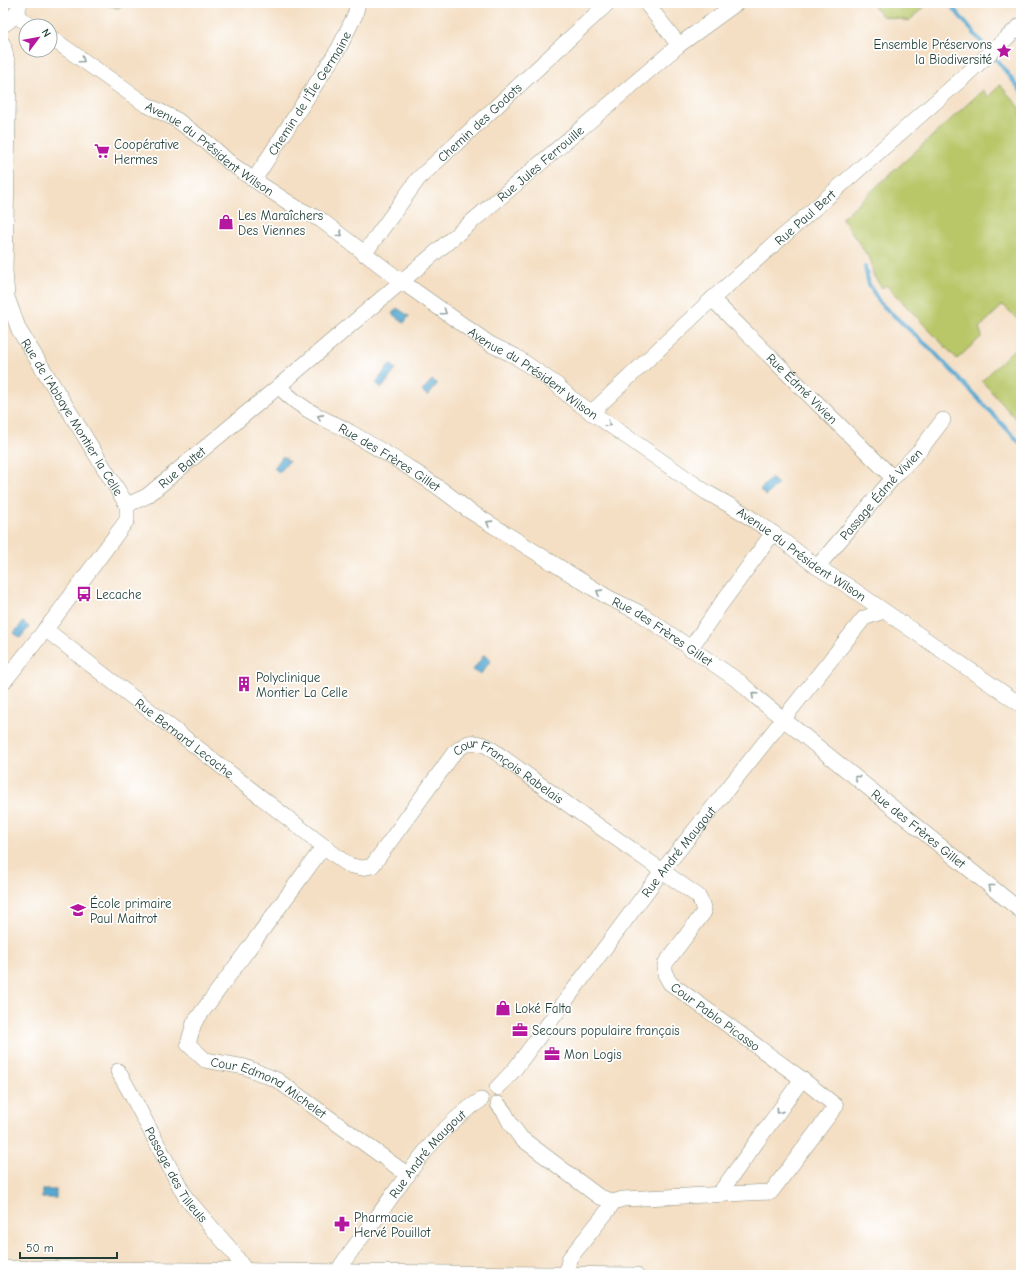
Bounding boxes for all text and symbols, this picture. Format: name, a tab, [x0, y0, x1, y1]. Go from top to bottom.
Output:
north arrow	[18, 18, 58, 58]
text: N	[39, 26, 53, 39]
street label: Chemin de l'Île Germaine	[265, 28, 354, 158]
place label: Ensemble Préservons la Biodiversité	[873, 37, 992, 67]
place icon: Ensemble Préservons la Biodiversité	[995, 42, 1013, 60]
one-way arrow	[78, 55, 85, 63]
street label: Chemin des Godots	[435, 80, 525, 165]
street label: Avenue du Président Wilson	[143, 99, 276, 199]
street label: Rue Jules Ferrouille	[494, 122, 587, 205]
place label: Coopérative Hermes	[114, 137, 180, 167]
supermarket icon: Coopérative Hermes	[93, 142, 111, 160]
street label: Rue Paul Bert	[772, 186, 840, 248]
place label: Les Maraîchers Des Viennes	[238, 208, 323, 238]
shop icon: Les Maraîchers Des Viennes	[217, 213, 235, 231]
one-way arrow	[336, 229, 343, 237]
one-way arrow	[440, 307, 447, 315]
street label: Avenue du Président Wilson	[465, 324, 601, 423]
street label: Rue de l'Abbaye Montier la Celle	[18, 336, 126, 499]
street label: Rue Édmé Vivien	[763, 350, 841, 427]
one-way arrow	[317, 414, 324, 422]
one-way arrow	[604, 419, 611, 426]
street label: Rue des Frères Gillet	[336, 420, 444, 495]
street label: Rue Baltet	[155, 443, 209, 491]
street label: Passage Édmé Vivien	[837, 445, 925, 543]
street label: Avenue du Président Wilson	[734, 504, 869, 604]
one-way arrow	[486, 520, 493, 527]
bus stop icon: Lecache	[75, 585, 93, 603]
place label: Lecache	[96, 587, 142, 602]
one-way arrow	[596, 589, 603, 597]
street label: Rue des Frères Gillet	[610, 594, 716, 670]
place label: Polyclinique Montier La Celle	[256, 670, 348, 700]
building icon: Polyclinique Montier La Celle	[235, 675, 253, 693]
one-way arrow	[751, 692, 758, 699]
street label: Rue Bernard Lecache	[132, 695, 237, 781]
street label: Cour François Rabelais	[450, 735, 566, 807]
one-way arrow	[855, 776, 862, 783]
street label: Rue des Frères Gillet	[868, 786, 969, 872]
street label: Rue André Maugout	[638, 803, 719, 900]
one-way arrow	[988, 884, 995, 891]
place label: École primaire Paul Maitrot	[90, 895, 172, 926]
school or university icon: École primaire Paul Maitrot	[69, 901, 87, 919]
street label: Cour Pablo Picasso	[668, 979, 763, 1054]
shop icon: Loké Falta	[494, 999, 512, 1017]
place label: Loké Falta	[515, 1001, 571, 1016]
office icon: Secours populaire français	[511, 1021, 529, 1039]
place label: Secours populaire français	[532, 1023, 680, 1038]
office icon: Mon Logis	[543, 1045, 561, 1063]
place label: Mon Logis	[564, 1047, 622, 1062]
street label: Cour Edmond Michelet	[209, 1054, 330, 1122]
street label: Rue André Maugout	[386, 1106, 470, 1201]
one-way arrow	[776, 1107, 784, 1114]
street label: Passage des Tilleuls	[142, 1124, 211, 1225]
place label: Pharmacie Hervé Pouillot	[354, 1210, 432, 1240]
pharmacy icon: Pharmacie Hervé Pouillot	[333, 1215, 351, 1233]
scale bar	[20, 1234, 117, 1260]
text: 50 m	[26, 1241, 54, 1255]

